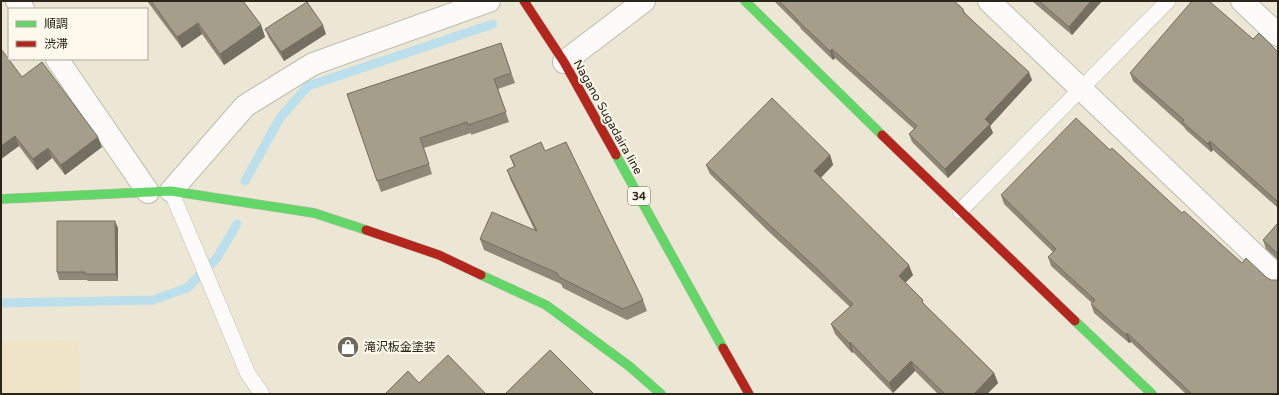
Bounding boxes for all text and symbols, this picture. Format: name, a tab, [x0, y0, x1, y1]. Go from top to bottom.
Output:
legend	[8, 8, 148, 60]
text: 順調	[44, 17, 68, 31]
text: 渋滞	[44, 37, 68, 51]
street label: Nagano Sugadaira line	[571, 57, 646, 177]
road number: 34	[628, 187, 650, 205]
shop icon: 滝沢板金塗装	[335, 334, 361, 360]
place label: 滝沢板金塗装	[364, 340, 436, 354]

